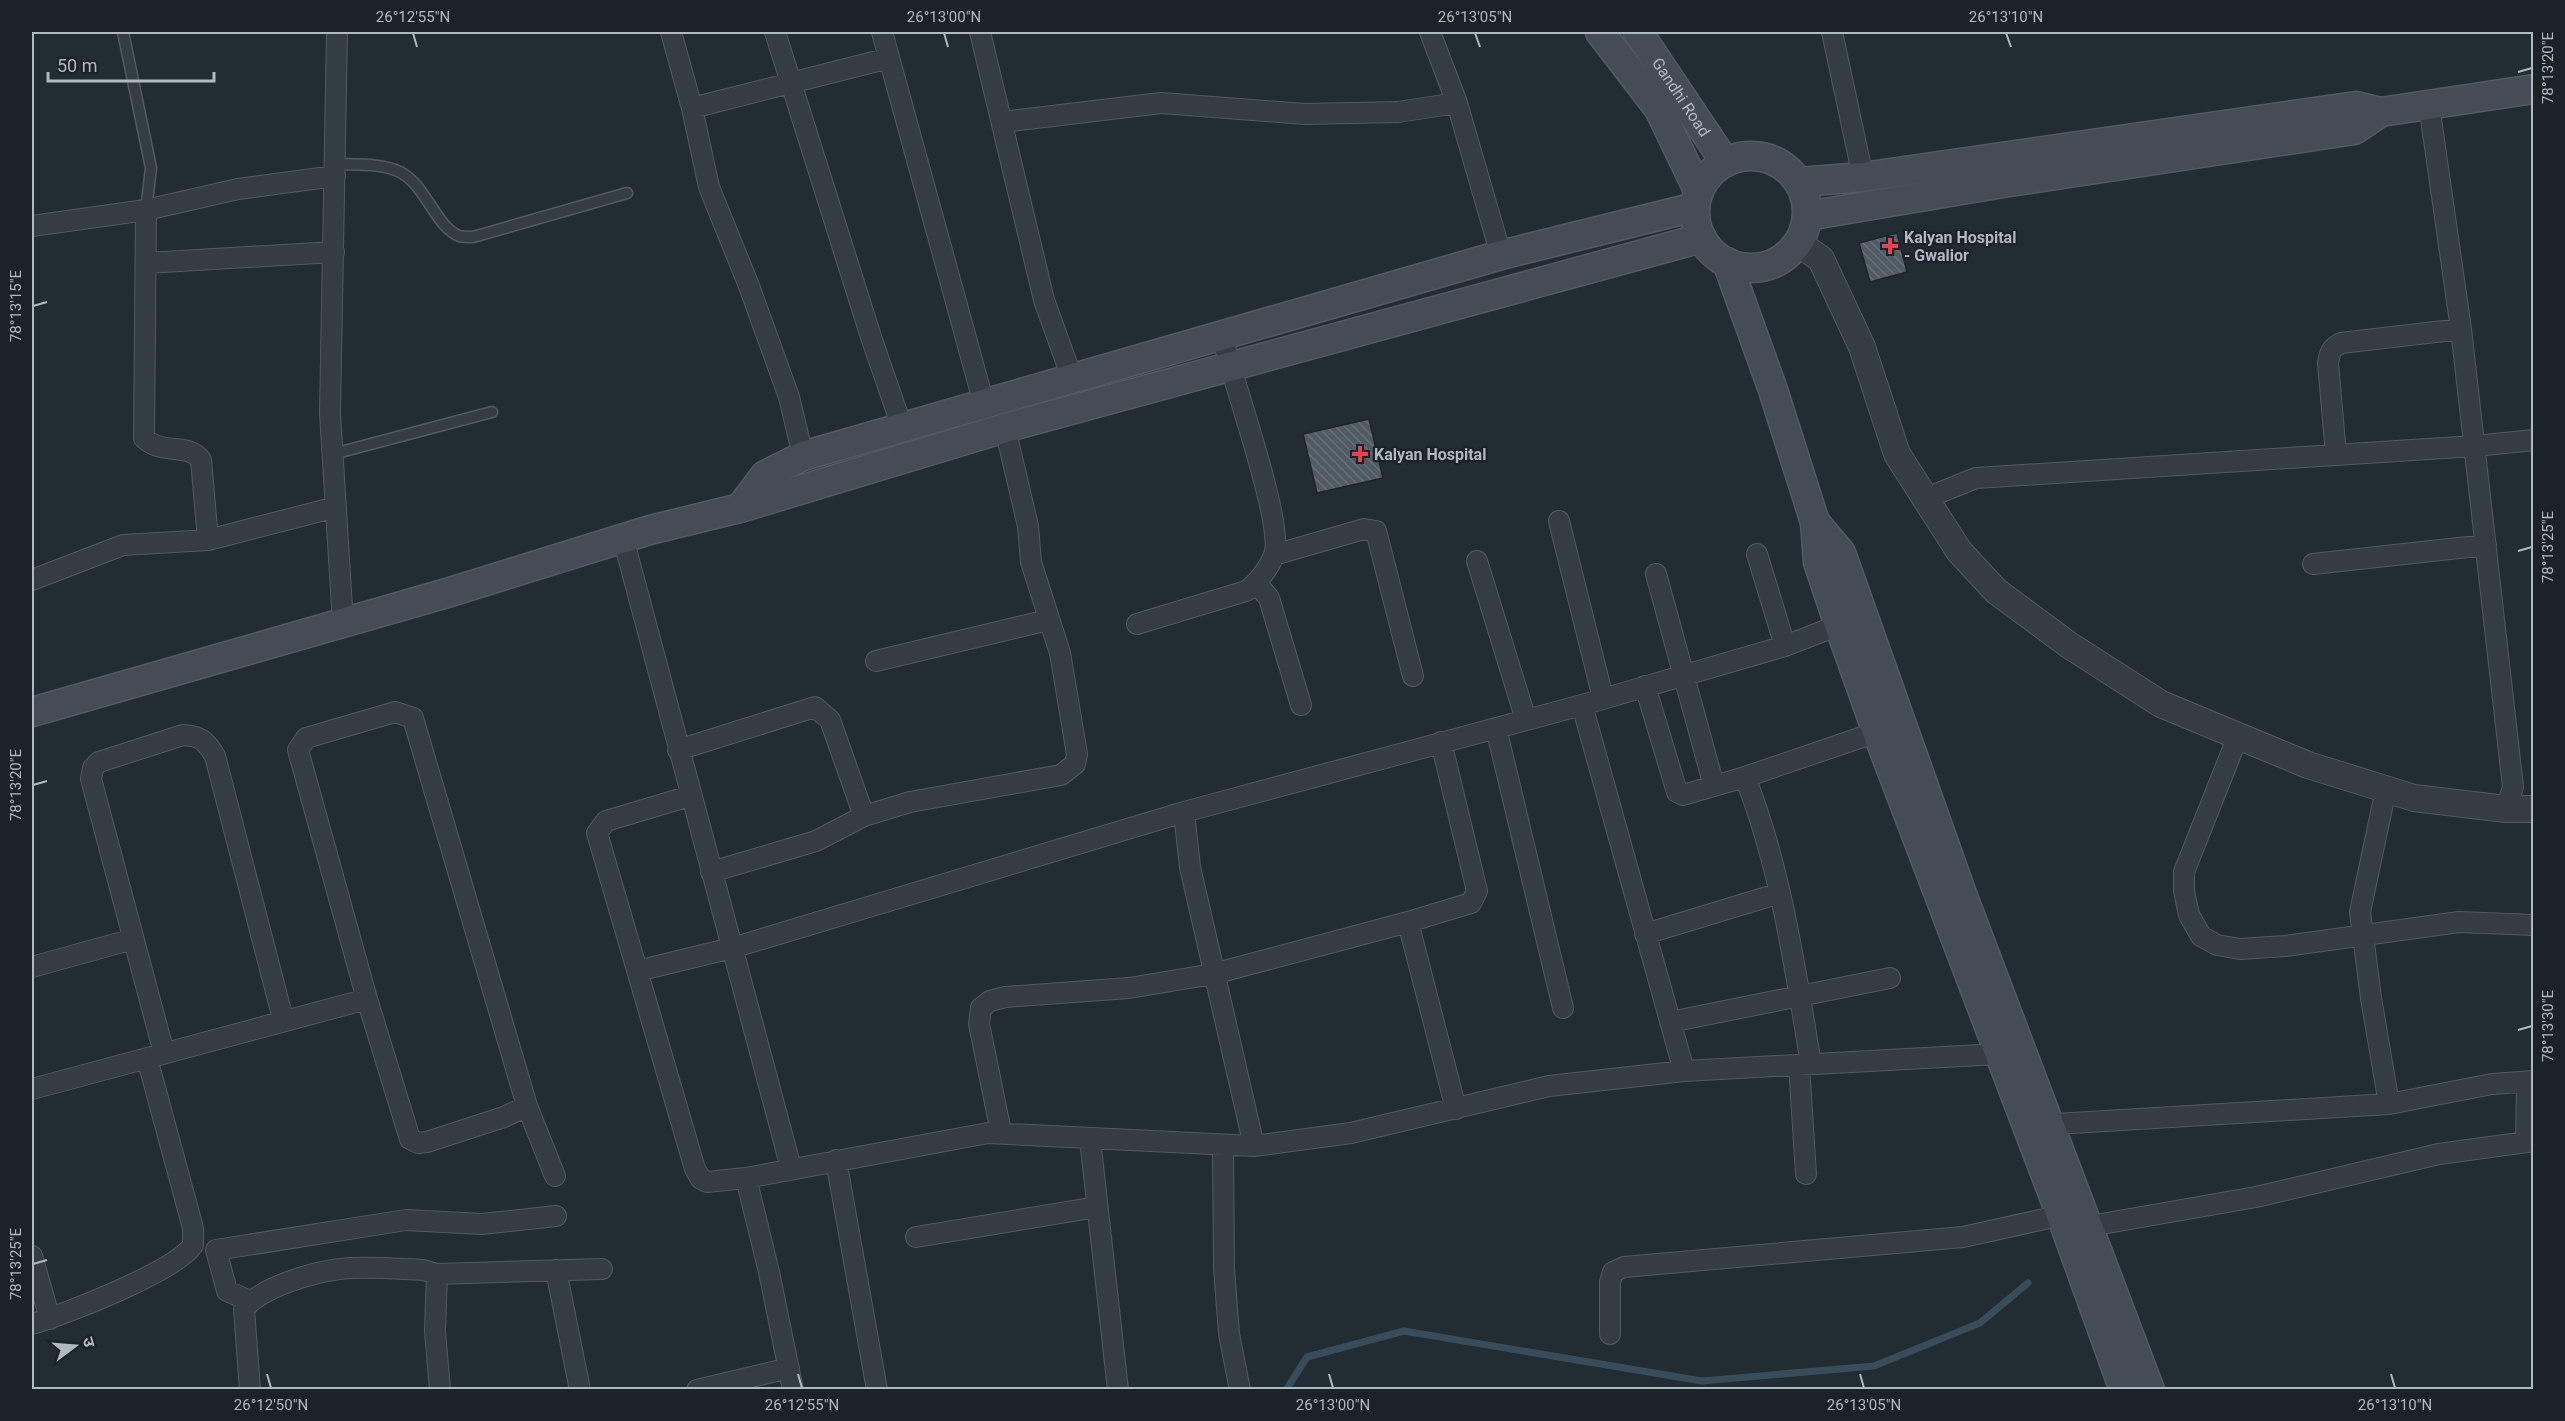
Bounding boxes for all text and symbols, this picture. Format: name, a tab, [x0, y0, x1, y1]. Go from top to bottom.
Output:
text: 26°12'55"N	[376, 8, 450, 26]
text: 26°13'00"N	[907, 8, 981, 26]
text: 26°13'05"N	[1438, 8, 1512, 26]
text: 26°13'10"N	[1969, 8, 2043, 26]
text: 78°13'20"E	[2539, 31, 2557, 104]
scale bar	[48, 45, 214, 83]
street label: Gandhi Road	[1648, 54, 1714, 140]
text: 50 m	[57, 55, 97, 76]
place label: Kalyan Hospital - Gwalior	[1904, 228, 2016, 265]
marker: Kalyan Hospital - Gwalior	[1881, 237, 1899, 255]
text: 78°13'15"E	[7, 269, 25, 342]
marker: Kalyan Hospital	[1351, 445, 1369, 463]
place label: Kalyan Hospital	[1374, 445, 1486, 464]
text: 78°13'25"E	[2539, 510, 2557, 583]
text: 78°13'20"E	[7, 748, 25, 821]
text: 78°13'30"E	[2539, 989, 2557, 1062]
text: 78°13'25"E	[7, 1227, 25, 1300]
north arrow	[45, 1316, 105, 1376]
text: उ	[79, 1335, 100, 1350]
text: 26°12'50"N	[234, 1396, 308, 1414]
text: 26°12'55"N	[765, 1396, 839, 1414]
text: 26°13'00"N	[1296, 1396, 1370, 1414]
text: 26°13'05"N	[1827, 1396, 1901, 1414]
text: 26°13'10"N	[2358, 1396, 2432, 1414]

